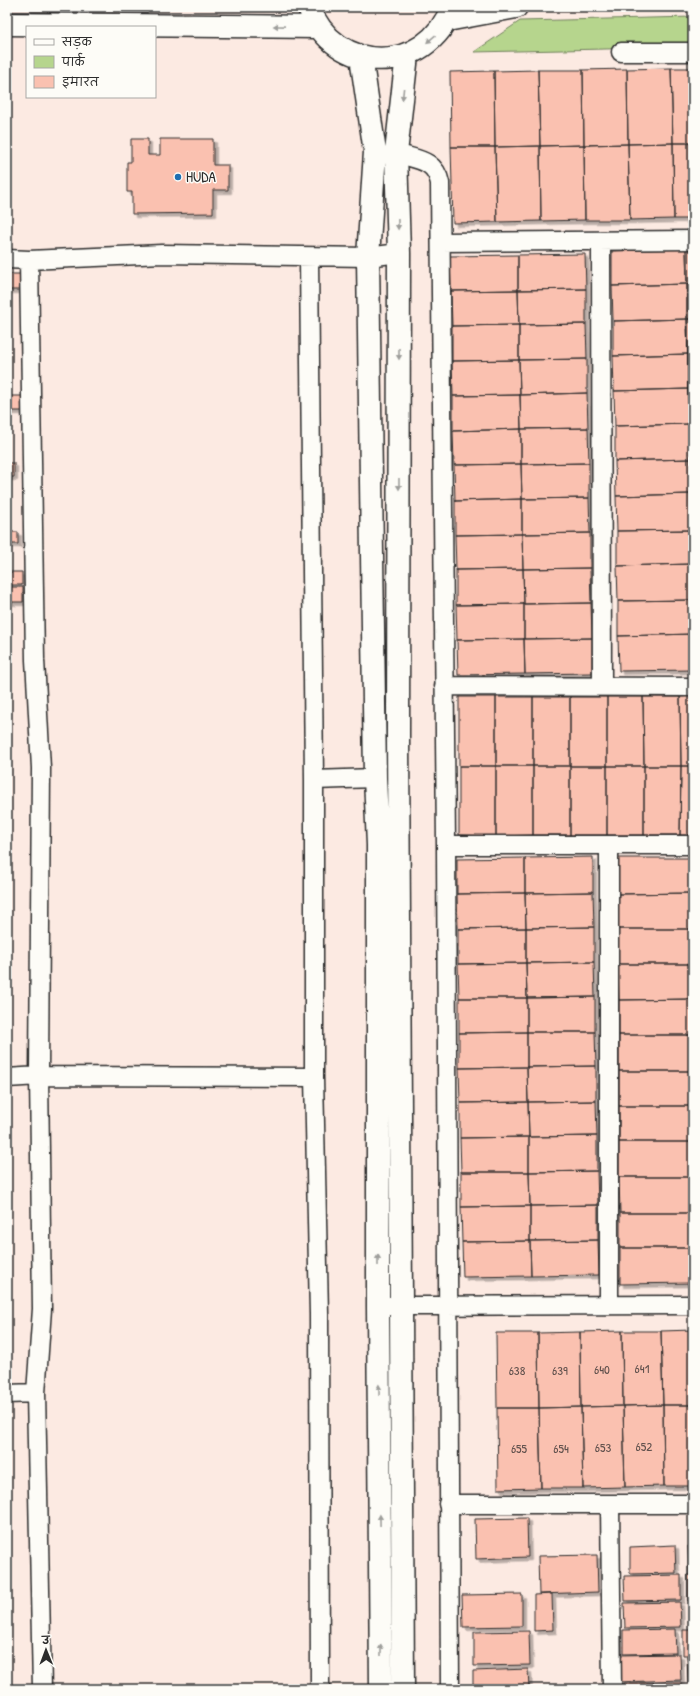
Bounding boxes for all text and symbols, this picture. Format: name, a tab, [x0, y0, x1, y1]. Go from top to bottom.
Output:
one-way arrow	[272, 23, 285, 29]
legend	[26, 26, 156, 98]
text: सड़क	[61, 33, 93, 50]
one-way arrow	[426, 35, 437, 44]
text: पार्क	[61, 52, 86, 70]
text: इमारत	[62, 73, 100, 90]
one-way arrow	[399, 88, 406, 100]
place label: HUDA	[186, 166, 216, 187]
marker: HUDA	[173, 172, 183, 182]
one-way arrow	[395, 218, 401, 231]
one-way arrow	[396, 348, 402, 361]
one-way arrow	[396, 478, 402, 491]
one-way arrow	[375, 1253, 381, 1266]
house number: 641	[635, 1359, 650, 1377]
house number: 640	[594, 1360, 610, 1378]
house number: 638	[509, 1361, 526, 1379]
house number: 639	[552, 1361, 568, 1379]
one-way arrow	[376, 1383, 382, 1396]
house number: 652	[636, 1437, 652, 1455]
house number: 653	[595, 1438, 611, 1456]
house number: 655	[511, 1439, 528, 1457]
house number: 654	[553, 1439, 569, 1457]
one-way arrow	[377, 1513, 383, 1526]
north arrow	[26, 1630, 66, 1670]
text: उ	[41, 1633, 51, 1647]
one-way arrow	[378, 1643, 384, 1656]

